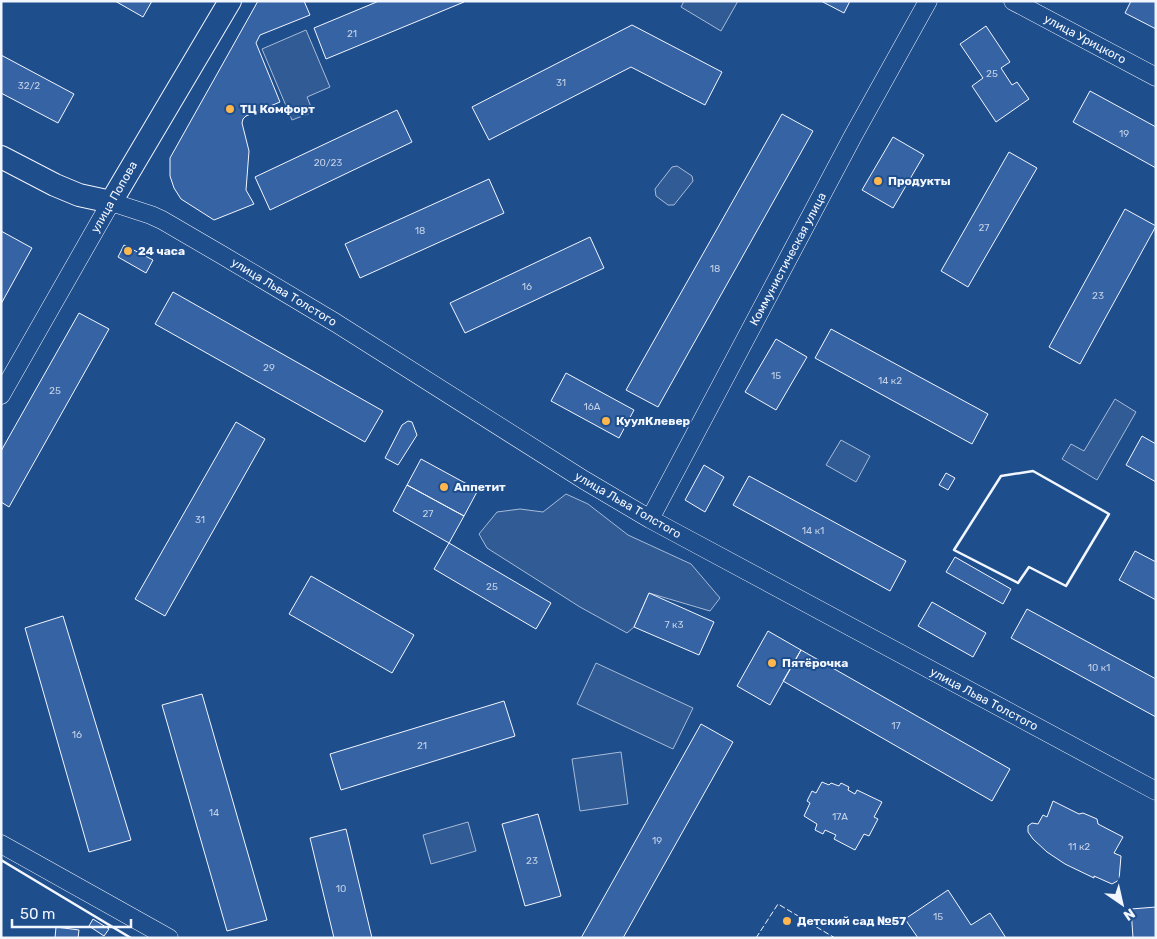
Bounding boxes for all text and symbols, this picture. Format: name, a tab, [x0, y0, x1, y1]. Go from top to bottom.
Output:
street label: улица Урицкого	[1042, 11, 1128, 67]
house number: 21	[347, 28, 357, 40]
house number: 25	[986, 68, 998, 80]
house number: 31	[556, 77, 566, 89]
house number: 32/2	[18, 80, 40, 92]
place label: ТЦ Комфорт	[240, 102, 315, 116]
marker: ТЦ Комфорт	[224, 103, 236, 115]
house number: 19	[1119, 128, 1129, 140]
house number: 20/23	[314, 157, 342, 169]
street label: улица Попова	[88, 159, 140, 235]
place label: Продукты	[888, 174, 951, 188]
marker: Продукты	[872, 175, 884, 187]
street label: Коммунистическая улица	[747, 190, 829, 328]
house number: 27	[979, 222, 990, 234]
house number: 18	[415, 225, 425, 237]
place label: 24 часа	[138, 244, 185, 258]
marker: 24 часа	[122, 245, 134, 257]
street label: улица Льва Толстого	[229, 255, 339, 329]
house number: 18	[710, 263, 720, 275]
house number: 16	[522, 281, 532, 293]
house number: 23	[1092, 290, 1104, 302]
house number: 29	[263, 362, 275, 374]
house number: 15	[771, 370, 781, 382]
house number: 14 к2	[878, 375, 902, 387]
house number: 25	[49, 385, 61, 397]
house number: 16А	[583, 401, 601, 413]
place label: КуулКлевер	[616, 414, 691, 428]
marker: КуулКлевер	[600, 415, 612, 427]
street label: улица Льва Толстого	[572, 469, 684, 541]
place label: Аппетит	[454, 480, 506, 494]
marker: Аппетит	[438, 481, 450, 493]
house number: 27	[423, 508, 434, 520]
house number: 31	[195, 514, 205, 526]
house number: 14 к1	[802, 525, 824, 537]
house number: 25	[486, 581, 498, 593]
house number: 7 к3	[665, 619, 683, 631]
place label: Пятёрочка	[782, 656, 848, 670]
marker: Пятёрочка	[766, 657, 778, 669]
house number: 10 к1	[1088, 662, 1110, 674]
street label: улица Льва Толстого	[928, 665, 1041, 734]
house number: 17	[891, 720, 901, 732]
house number: 16	[72, 729, 82, 741]
house number: 21	[417, 740, 427, 752]
house number: 14	[209, 807, 219, 819]
house number: 17А	[832, 811, 848, 823]
house number: 19	[652, 835, 662, 847]
house number: 11 к2	[1068, 841, 1090, 853]
house number: 23	[526, 855, 538, 867]
north arrow	[1097, 879, 1147, 929]
house number: 10	[336, 883, 346, 895]
scale bar	[12, 896, 131, 928]
text: N	[1120, 904, 1138, 924]
text: 50 m	[20, 905, 55, 923]
house number: 15	[933, 911, 943, 923]
place label: Детский сад №57	[797, 914, 906, 928]
marker: Детский сад №57	[781, 915, 793, 927]

